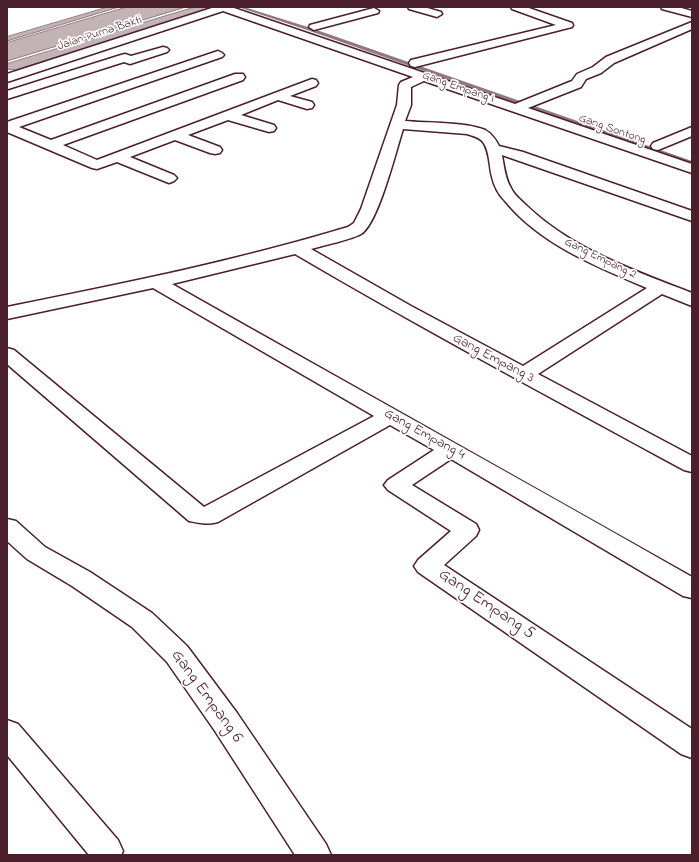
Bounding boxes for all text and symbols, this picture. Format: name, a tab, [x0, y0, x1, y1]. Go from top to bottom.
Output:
street label: Jalan Purna Bakti	[56, 14, 144, 54]
street label: Gang Empang I	[420, 69, 496, 107]
street label: Gang Sontong	[577, 112, 647, 148]
street label: Gang Empang 2	[562, 235, 638, 283]
street label: Gang Empang 3	[449, 330, 537, 388]
street label: Gang Empang 4	[381, 406, 467, 464]
street label: Gang Empang 5	[434, 565, 538, 645]
street label: Gang Empang 6	[165, 647, 247, 747]

